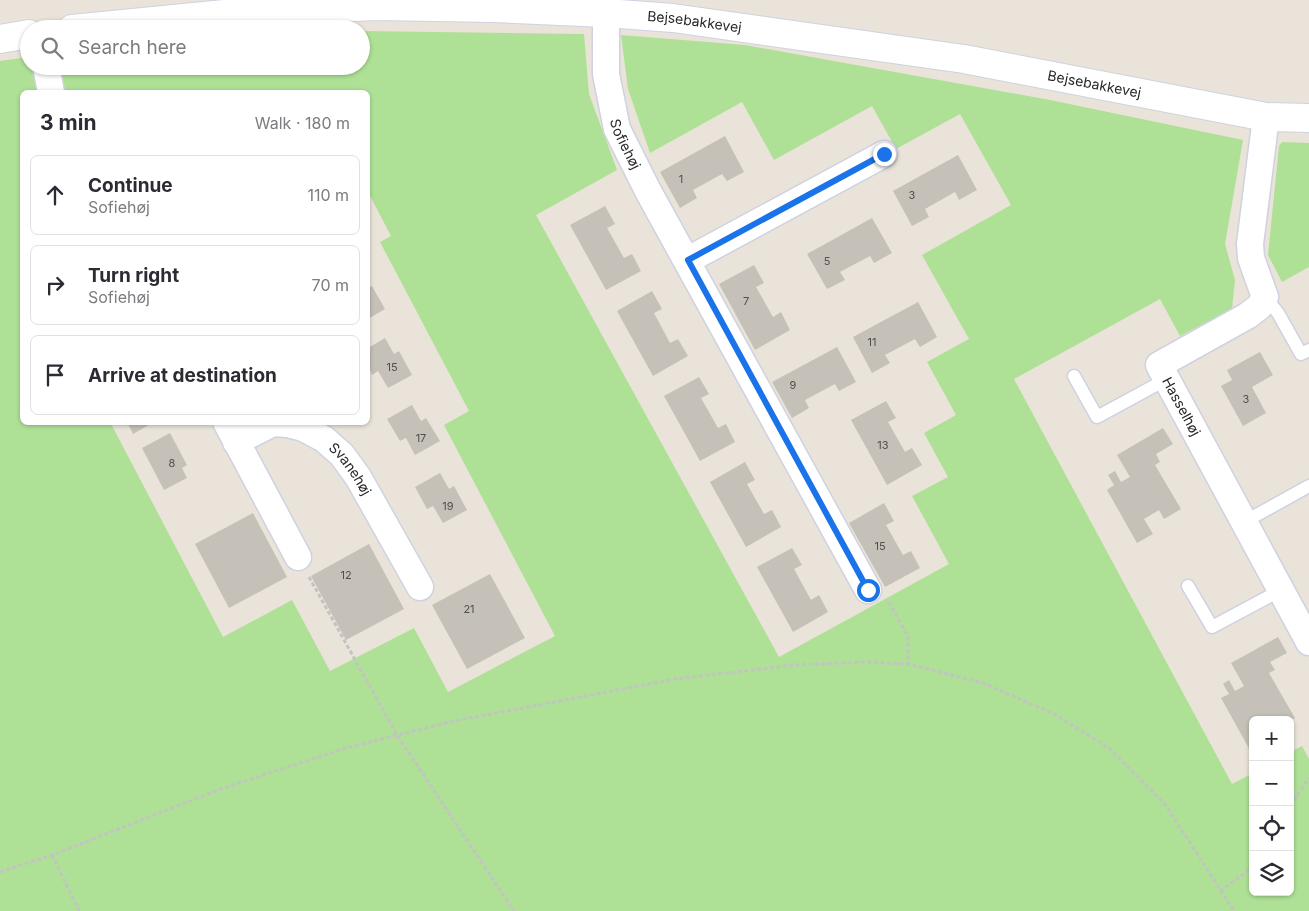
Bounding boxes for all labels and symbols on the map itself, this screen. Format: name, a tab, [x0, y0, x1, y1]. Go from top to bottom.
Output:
street label: Bejsebakkevej	[647, 7, 743, 36]
street label: Bejsebakkevej	[1046, 66, 1143, 101]
street label: Sofiehøj	[607, 117, 645, 172]
route end	[873, 143, 896, 166]
house number: 1	[679, 172, 683, 186]
house number: 3	[909, 188, 916, 202]
house number: 5	[824, 254, 831, 268]
house number: 7	[743, 294, 749, 308]
house number: 11	[868, 335, 876, 349]
house number: 15	[386, 360, 398, 374]
street label: Hasselhøj	[1159, 374, 1205, 439]
house number: 9	[790, 378, 797, 392]
house number: 3	[1243, 392, 1250, 406]
house number: 17	[416, 431, 426, 445]
house number: 13	[877, 438, 889, 452]
street label: Svanehøj	[326, 439, 375, 498]
house number: 8	[169, 456, 176, 470]
house number: 19	[442, 499, 454, 513]
house number: 15	[874, 539, 886, 553]
house number: 12	[340, 568, 352, 582]
route start	[857, 579, 880, 602]
house number: 21	[463, 602, 475, 616]

